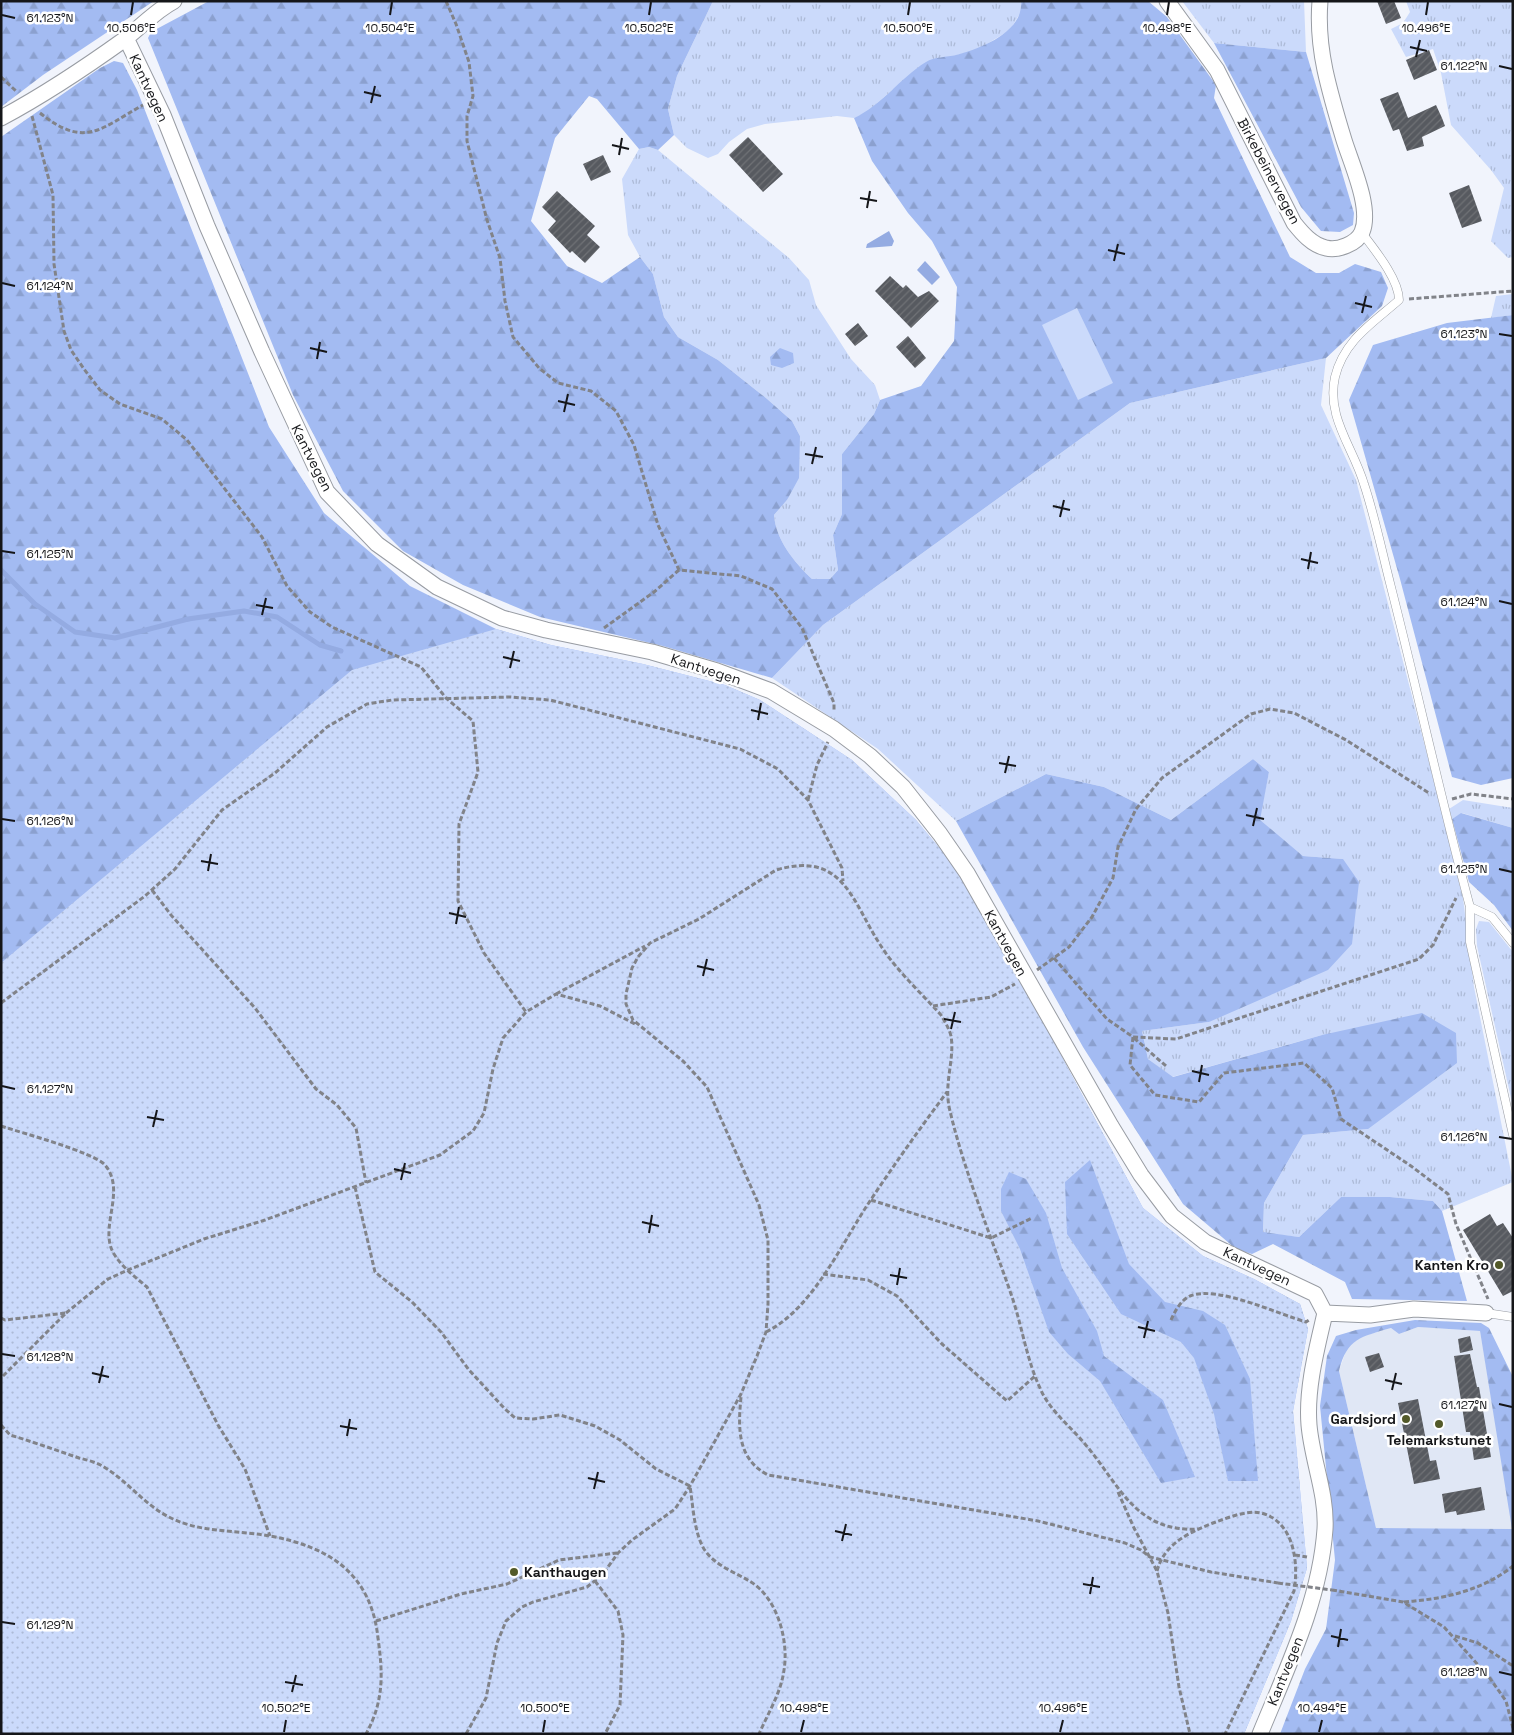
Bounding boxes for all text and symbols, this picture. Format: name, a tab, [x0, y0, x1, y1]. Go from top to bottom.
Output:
text: 61.123°N	[27, 10, 73, 26]
text: 10.506°E	[106, 20, 156, 36]
text: 10.504°E	[365, 20, 415, 36]
text: 10.502°E	[624, 20, 674, 36]
text: 10.500°E	[883, 20, 933, 36]
text: 10.498°E	[1142, 20, 1192, 36]
text: 10.496°E	[1401, 20, 1451, 36]
street label: Kantvegen	[125, 51, 173, 125]
text: 61.122°N	[1441, 58, 1487, 74]
street label: Birkebeinervegen	[1233, 115, 1305, 227]
text: 61.124°N	[27, 278, 73, 294]
text: 61.123°N	[1441, 326, 1487, 342]
street label: Kantvegen	[287, 421, 337, 495]
text: 61.125°N	[27, 546, 73, 562]
text: 61.124°N	[1441, 594, 1487, 610]
street label: Kantvegen	[669, 649, 743, 689]
text: 61.126°N	[26, 813, 74, 829]
text: 61.125°N	[1441, 861, 1487, 877]
street label: Kantvegen	[980, 907, 1032, 979]
text: 61.127°N	[27, 1081, 73, 1097]
text: 61.126°N	[1440, 1129, 1488, 1145]
street label: Kantvegen	[1220, 1242, 1294, 1290]
place label: Kanten Kro	[1415, 1256, 1489, 1274]
marker: Kanten Kro	[1493, 1259, 1505, 1271]
text: 61.128°N	[26, 1349, 74, 1365]
text: 61.127°N	[1441, 1397, 1487, 1413]
place label: Gardsjord	[1331, 1410, 1396, 1428]
marker: Gardsjord	[1400, 1413, 1412, 1425]
marker: Telemarkstunet	[1433, 1418, 1445, 1430]
place label: Telemarkstunet	[1386, 1431, 1492, 1449]
place label: Kanthaugen	[524, 1563, 606, 1581]
marker: Kanthaugen	[508, 1566, 520, 1578]
text: 61.129°N	[27, 1617, 74, 1633]
street label: Kantvegen	[1263, 1634, 1307, 1708]
text: 61.128°N	[1440, 1664, 1488, 1680]
text: 10.502°E	[261, 1700, 311, 1716]
text: 10.500°E	[520, 1700, 570, 1716]
text: 10.498°E	[779, 1700, 829, 1716]
text: 10.496°E	[1038, 1700, 1088, 1716]
text: 10.494°E	[1297, 1700, 1347, 1716]

